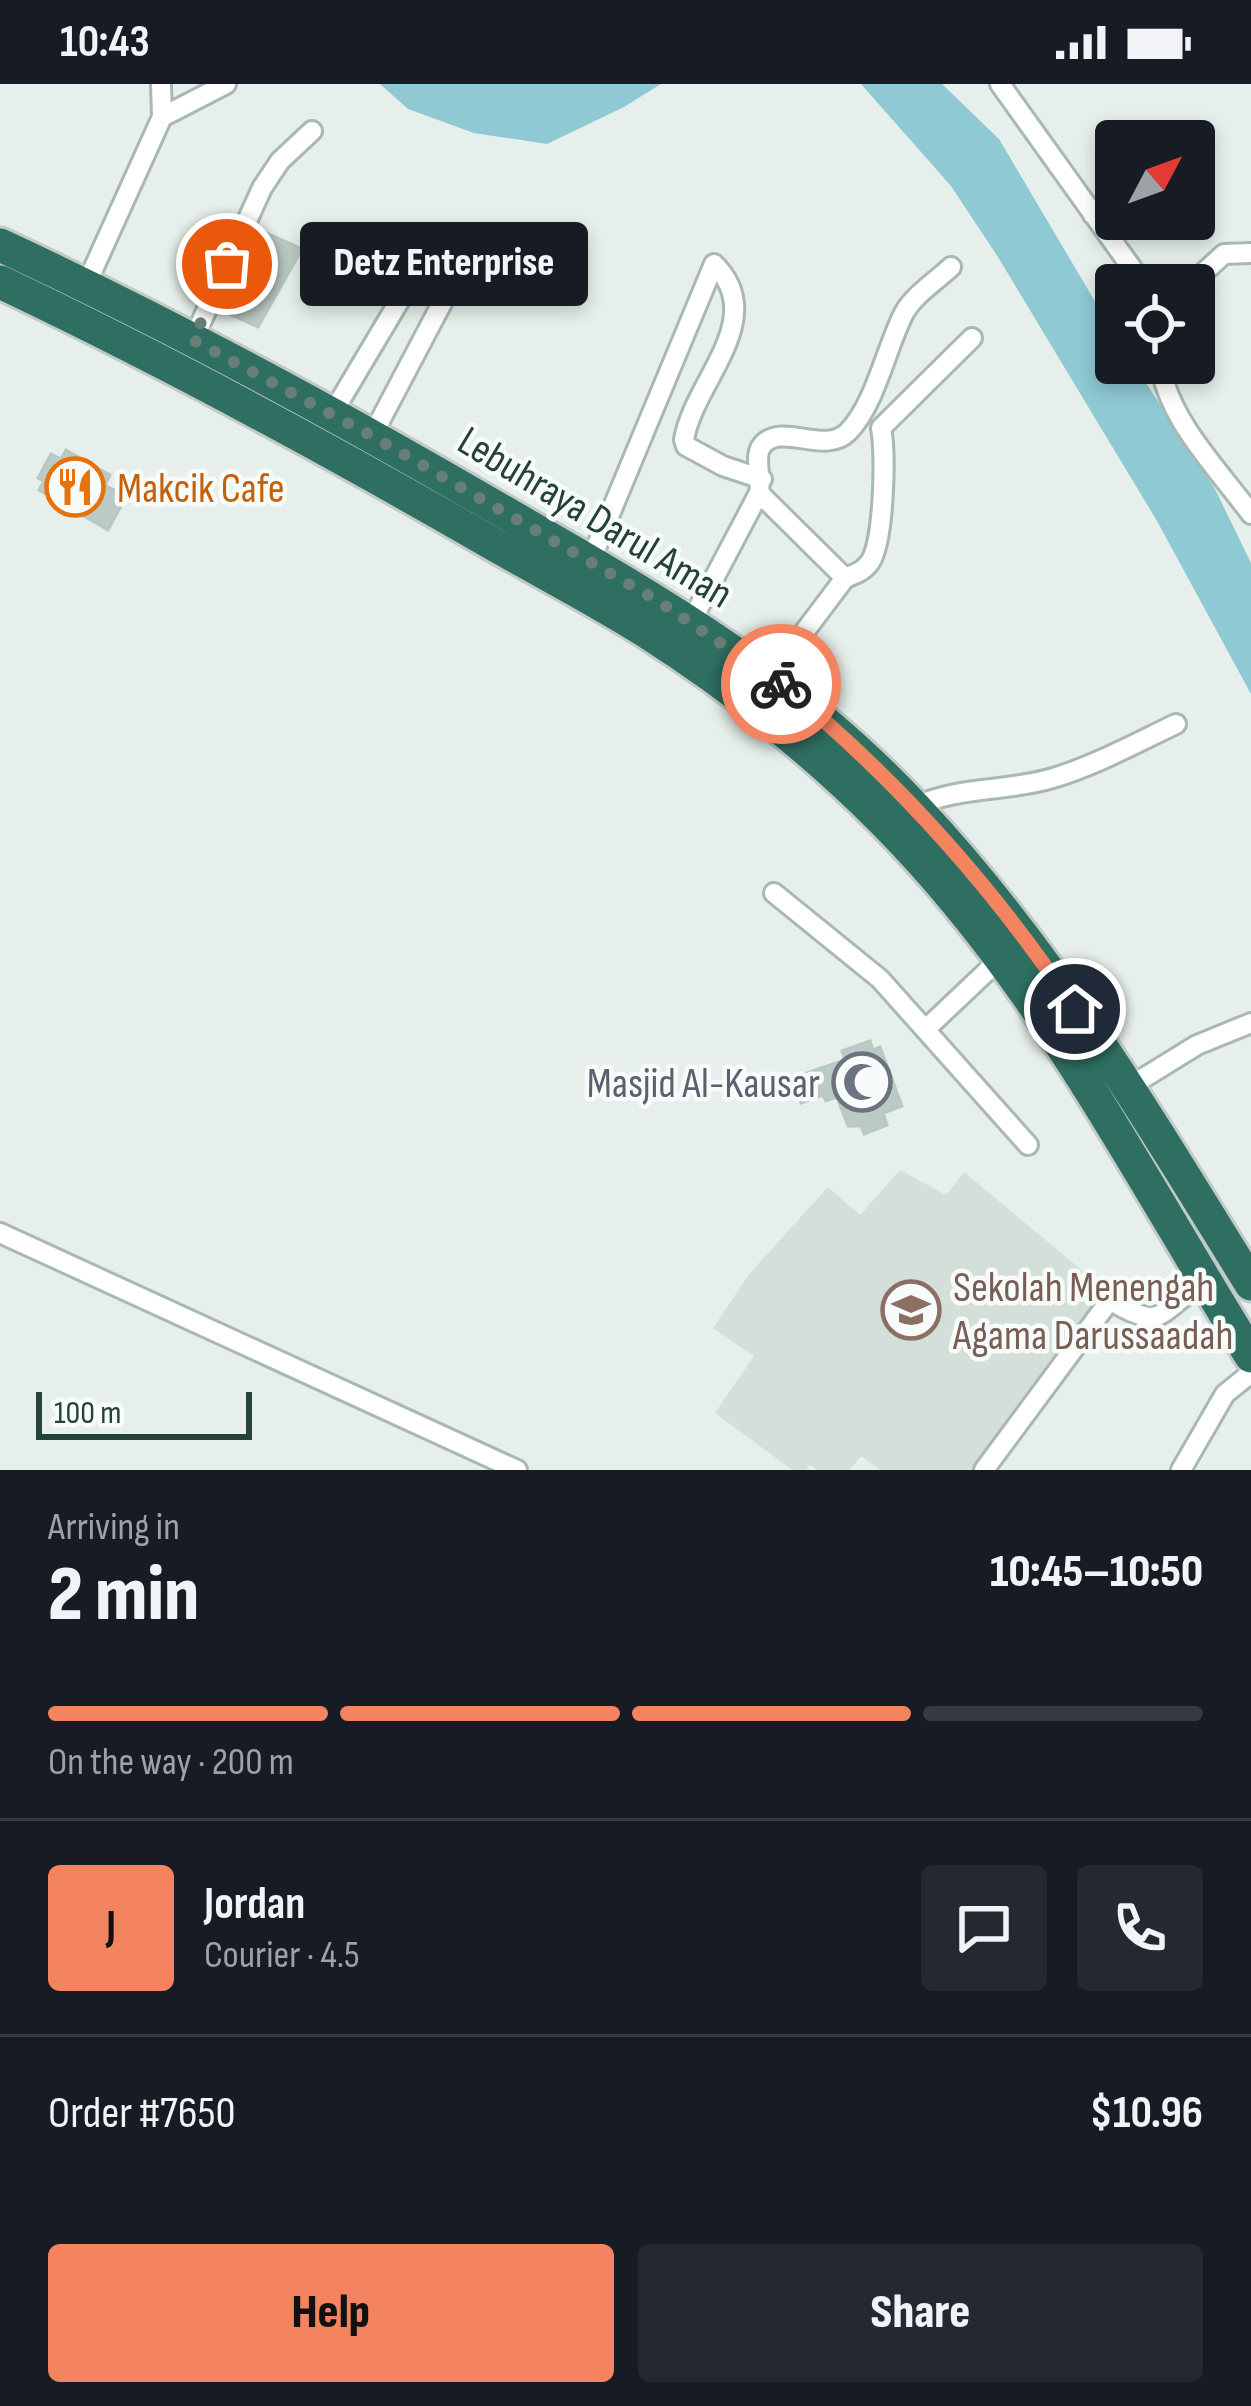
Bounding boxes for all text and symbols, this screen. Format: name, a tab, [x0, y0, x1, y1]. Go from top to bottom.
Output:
text: 10:43	[60, 15, 150, 70]
north arrow	[1095, 120, 1215, 240]
map controls	[1095, 120, 1215, 384]
pin	[176, 213, 278, 315]
callout: Detz Enterprise	[299, 222, 587, 306]
icon: bag	[194, 231, 260, 297]
text: Detz Enterprise	[334, 240, 554, 287]
button: locate	[1095, 264, 1215, 384]
street label: Lebuhraya Darul Aman	[448, 416, 741, 620]
restaurant icon: Makcik Cafe	[44, 456, 106, 518]
place label: Makcik Cafe	[117, 464, 285, 515]
courier	[721, 624, 841, 744]
icon: bike	[748, 651, 814, 717]
pin	[1024, 958, 1126, 1060]
icon: home	[1042, 976, 1108, 1042]
mosque icon: Masjid Al-Kausar	[831, 1051, 893, 1113]
place label: Masjid Al-Kausar	[587, 1059, 820, 1110]
place label: Sekolah Menengah Agama Darussaadah	[952, 1263, 1233, 1362]
school or university icon: Sekolah Menengah Agama Darussaadah	[880, 1279, 942, 1341]
scale bar	[36, 1386, 252, 1439]
text: 100 m	[54, 1393, 121, 1433]
text: Arriving in	[48, 1504, 180, 1551]
text: 10:45–10:50	[990, 1545, 1203, 1600]
text: 2 min	[48, 1549, 199, 1642]
text: On the way · 200 m	[48, 1739, 294, 1786]
button: chat	[921, 1865, 1047, 1991]
button: phone	[1077, 1865, 1203, 1991]
text: Jordan	[204, 1877, 305, 1932]
text: J	[106, 1900, 116, 1955]
text: Courier · 4.5	[204, 1932, 360, 1979]
text: Order #7650	[48, 2086, 236, 2141]
text: $10.96	[1090, 2086, 1203, 2141]
button: Help	[48, 2244, 614, 2382]
button: Share	[638, 2244, 1203, 2382]

